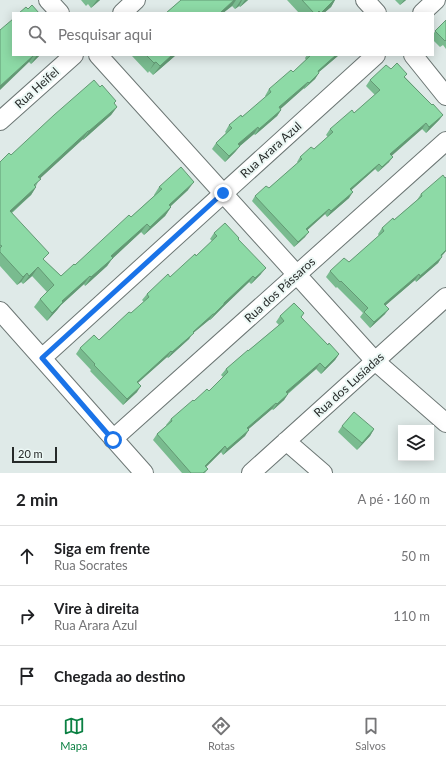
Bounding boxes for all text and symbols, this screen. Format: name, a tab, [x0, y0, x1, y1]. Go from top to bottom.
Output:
search box	[12, 12, 434, 56]
icon: search	[26, 23, 48, 45]
text: Pesquisar aqui	[58, 25, 152, 43]
street label: Rua Heifel	[11, 64, 62, 111]
street label: Rua Arara Azul	[237, 118, 304, 181]
route end	[214, 184, 232, 202]
street label: Rua dos Pássaros	[241, 254, 318, 325]
street label: Rua dos Lusíadas	[310, 349, 387, 420]
map controls	[398, 425, 434, 461]
button: layers	[398, 425, 434, 461]
route start	[104, 431, 122, 449]
scale bar	[12, 445, 57, 464]
text: 20 m	[18, 447, 43, 460]
text: 2 min	[16, 489, 58, 510]
text: A pé · 160 m	[357, 491, 430, 507]
text: Siga em frente	[54, 539, 150, 557]
icon: ahead	[16, 545, 38, 567]
text: 50 m	[401, 548, 430, 564]
text: Rua Socrates	[54, 557, 128, 573]
text: Vire à direita	[54, 599, 139, 617]
icon: right	[16, 605, 38, 627]
text: 110 m	[393, 608, 430, 624]
text: Rua Arara Azul	[54, 617, 137, 633]
icon: arrive	[16, 665, 38, 687]
text: Chegada ao destino	[54, 667, 185, 685]
tab: Mapa	[60, 715, 87, 752]
tab: Rotas	[208, 715, 235, 752]
tab: Salvos	[355, 715, 386, 752]

